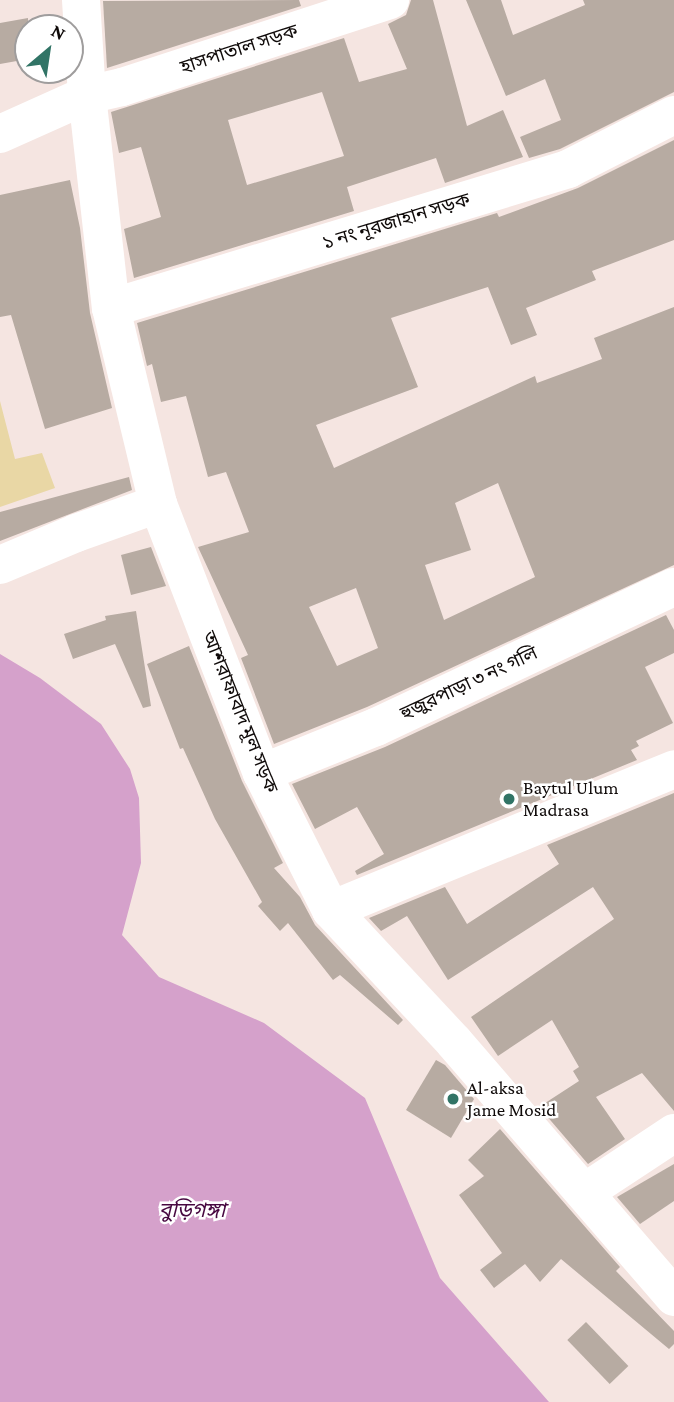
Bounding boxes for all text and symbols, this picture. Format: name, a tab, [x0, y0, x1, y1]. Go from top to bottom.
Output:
north arrow	[14, 14, 84, 84]
street label: হাসপাতাল সড়ক	[177, 19, 301, 79]
text: N	[48, 20, 69, 44]
street label: ১ নং নূরজাহান সড়ক	[319, 188, 473, 254]
street label: আশরাফাবাদ মূল সড়ক	[197, 628, 283, 796]
street label: হুজুরপাড়া ৩ নং গলি	[397, 641, 541, 725]
place label: Baytul Ulum Madrasa	[523, 777, 619, 821]
marker: Baytul Ulum Madrasa	[501, 791, 517, 807]
place label: Al-aksa Jame Mosid	[467, 1077, 556, 1121]
marker: Al-aksa Jame Mosid	[445, 1091, 461, 1107]
water label: বুড়িগঙ্গা	[159, 1197, 225, 1223]

